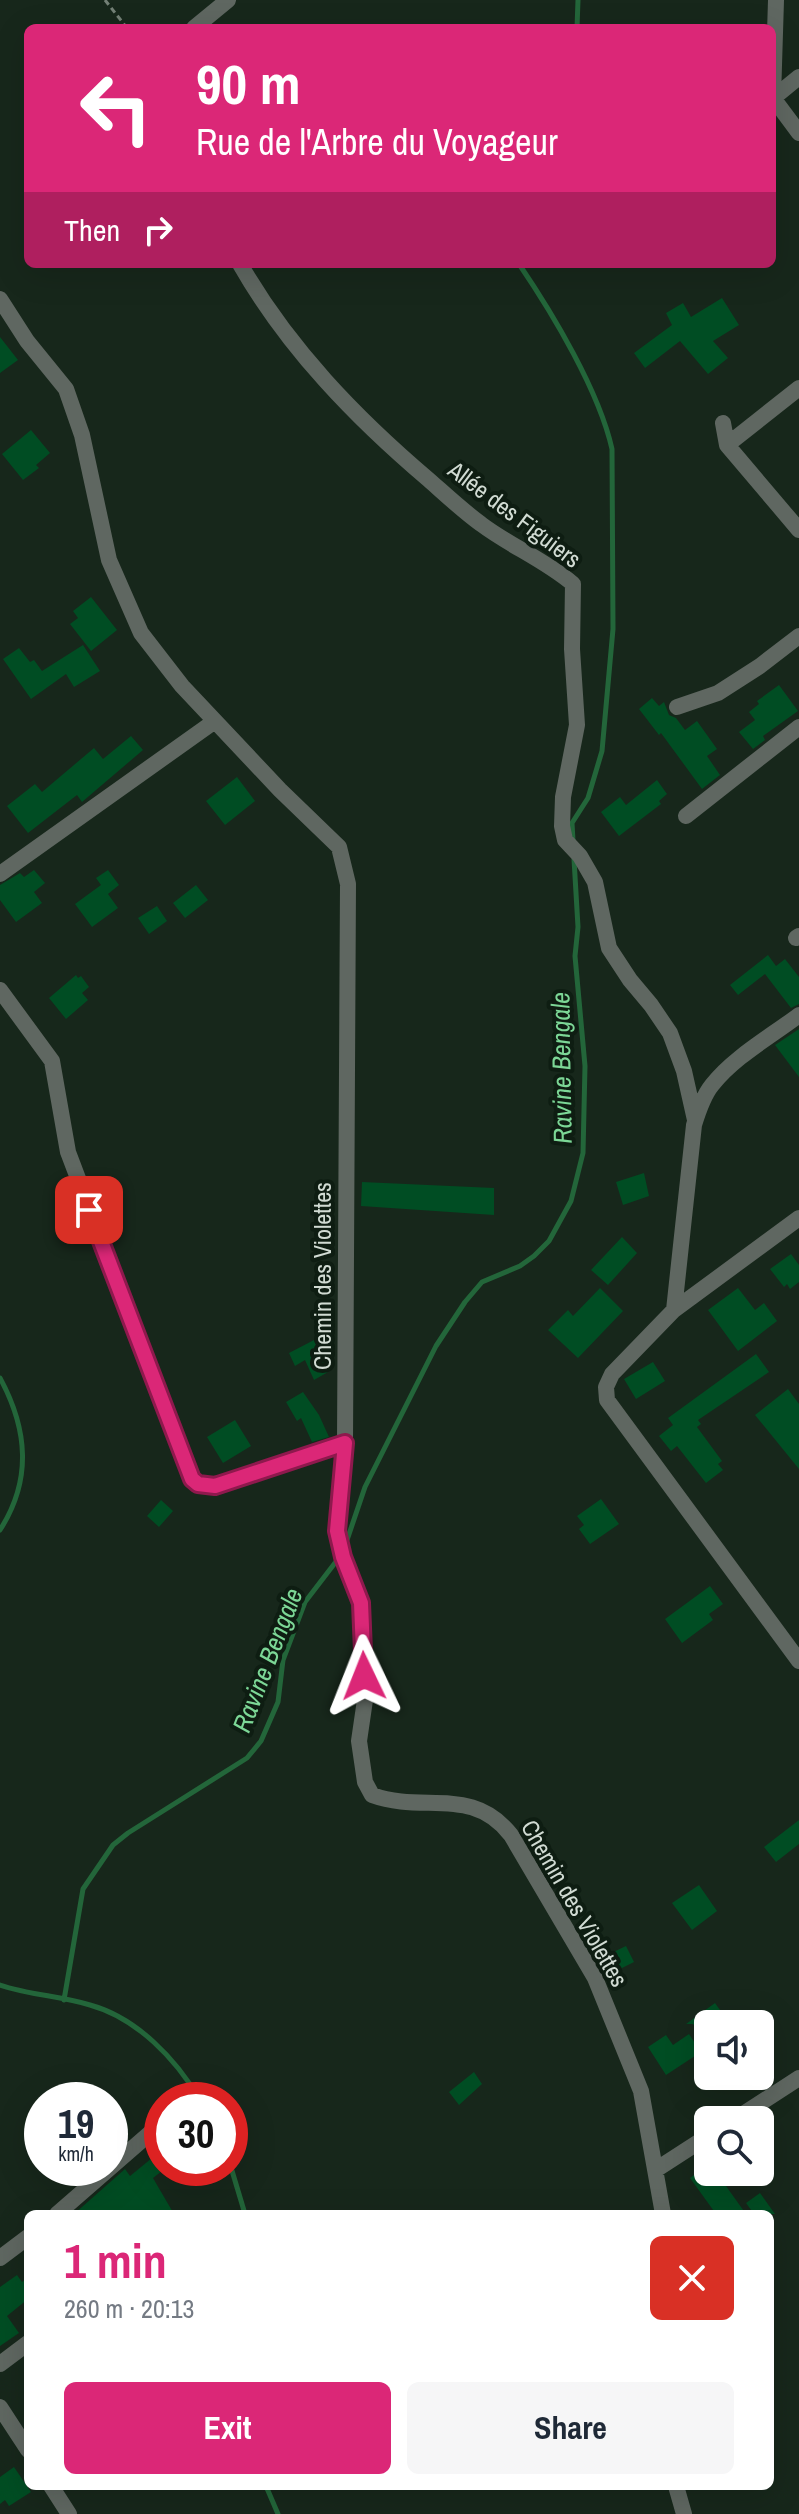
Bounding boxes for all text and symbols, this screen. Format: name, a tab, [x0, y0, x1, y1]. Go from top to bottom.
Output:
text: 90 m	[196, 46, 301, 121]
icon: left	[64, 56, 168, 160]
text: Rue de l'Arbre du Voyageur	[196, 118, 558, 166]
icon: right	[136, 208, 180, 252]
text: Then	[64, 210, 120, 250]
street label: Allée des Figuiers	[441, 453, 588, 575]
water label: Ravine Bengale	[542, 992, 580, 1144]
pin	[55, 1176, 123, 1244]
street label: Chemin des Violettes	[306, 1182, 338, 1370]
icon: arrive	[67, 1188, 111, 1232]
water label: Ravine Bengale	[223, 1583, 311, 1737]
position arrow	[322, 1634, 406, 1718]
street label: Chemin des Violettes	[514, 1814, 636, 1992]
map controls	[694, 2010, 774, 2186]
button: sound	[694, 2010, 774, 2090]
speed limit sign: 30	[144, 2082, 248, 2186]
text: 19	[58, 2097, 94, 2150]
button: search	[694, 2106, 774, 2186]
text: km/h	[58, 2140, 94, 2167]
text: 1 min	[64, 2228, 167, 2293]
button: close	[650, 2236, 734, 2320]
text: 260 m · 20:13	[64, 2291, 194, 2326]
button: Exit	[64, 2382, 391, 2474]
button: Share	[407, 2382, 734, 2474]

